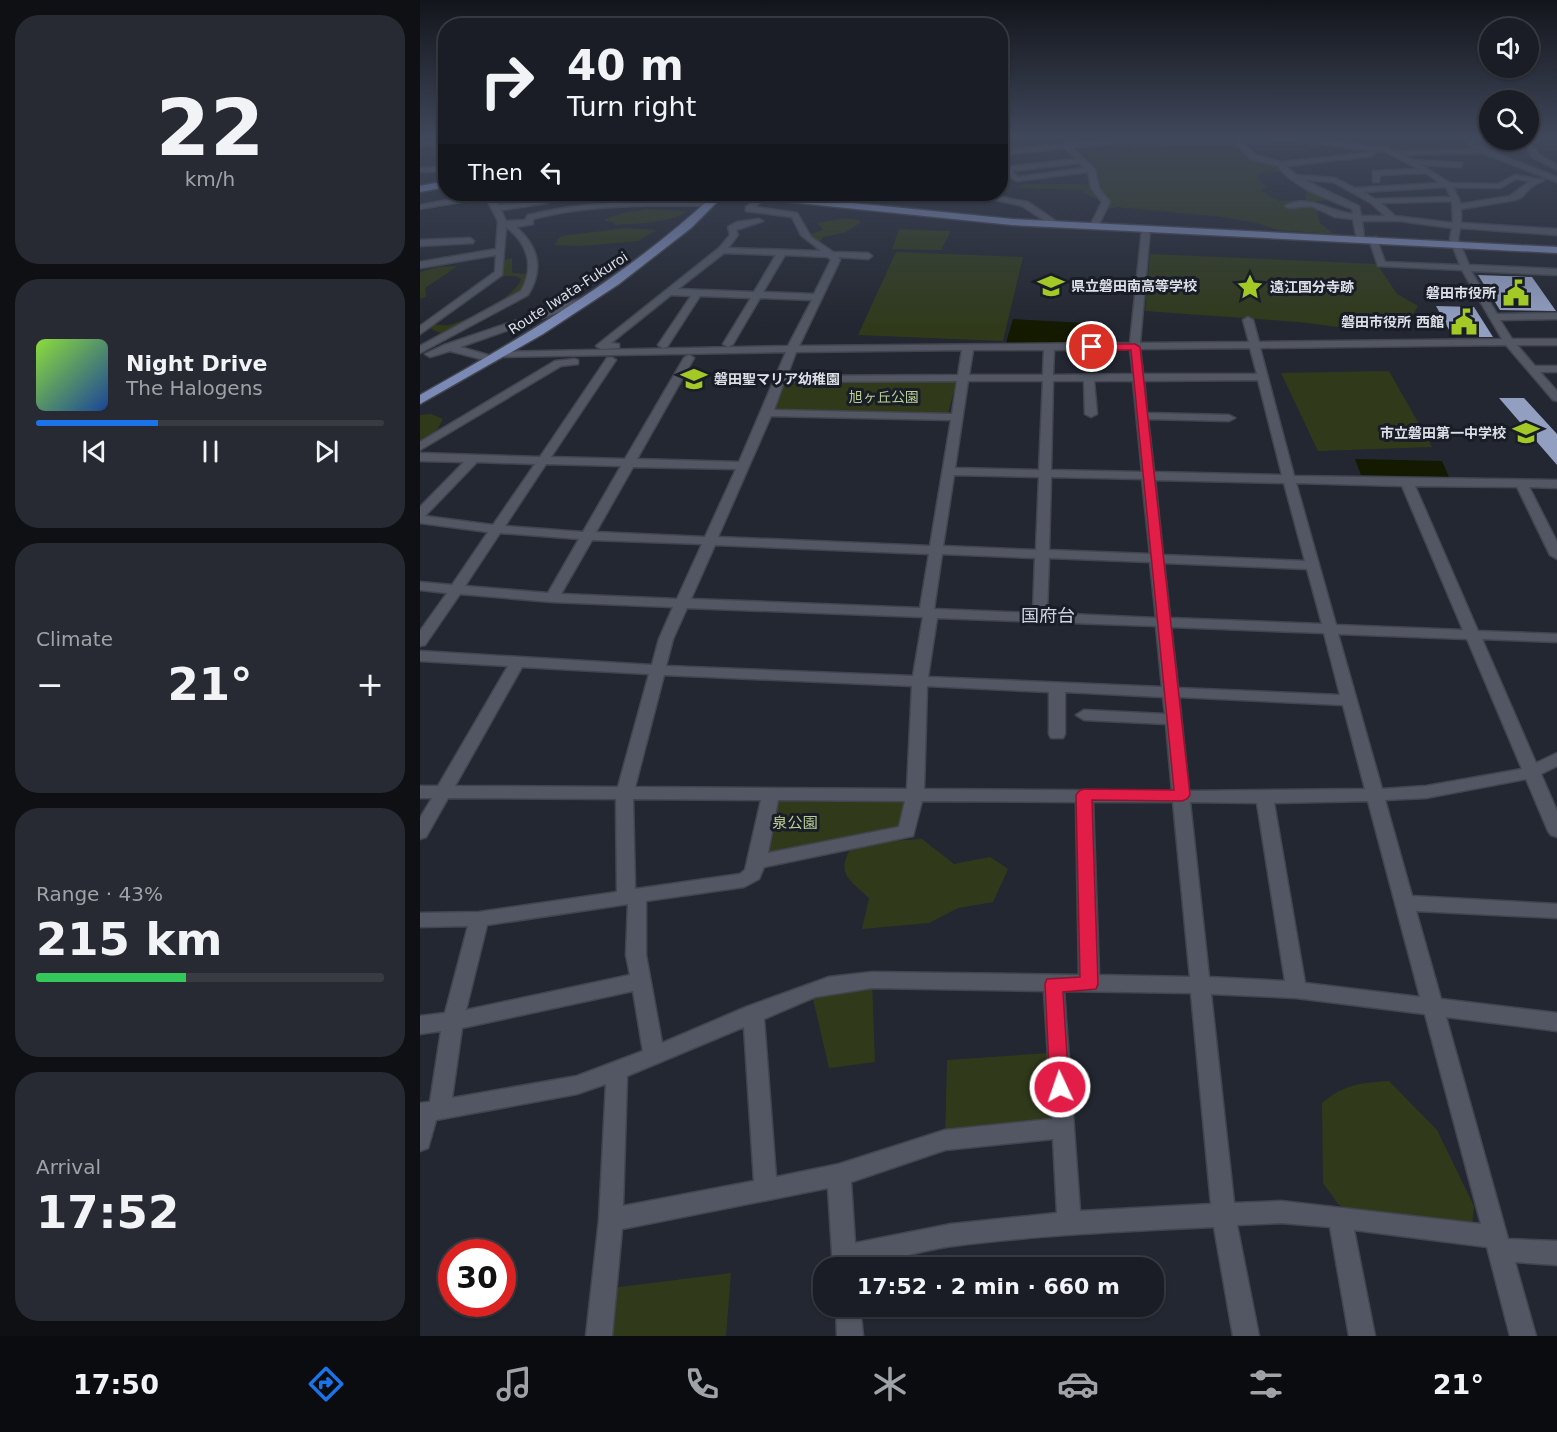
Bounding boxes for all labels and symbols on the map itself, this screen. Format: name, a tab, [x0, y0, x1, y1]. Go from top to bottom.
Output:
street label: Route Iwata-Fukuroi	[505, 248, 631, 338]
school or university icon: 県立磐田南高等学校	[1036, 271, 1066, 301]
place icon: 遠江国分寺跡	[1235, 272, 1265, 302]
place label: 県立磐田南高等学校	[1071, 278, 1197, 294]
public building icon: 磐田市役所	[1501, 278, 1531, 308]
place label: 遠江国分寺跡	[1270, 279, 1354, 295]
place label: 磐田市役所	[1426, 285, 1496, 301]
public building icon: 磐田市役所 西館	[1449, 307, 1479, 337]
place label: 磐田市役所 西館	[1341, 314, 1444, 330]
pin	[1066, 321, 1117, 372]
school or university icon: 磐田聖マリア幼稚園	[679, 364, 709, 394]
place label: 磐田聖マリア幼稚園	[714, 371, 840, 387]
park label: 旭ヶ丘公園	[849, 389, 919, 405]
school or university icon: 市立磐田第一中学校	[1511, 418, 1541, 448]
place label: 市立磐田第一中学校	[1380, 425, 1506, 441]
district label: 国府台	[1021, 605, 1075, 626]
park label: 泉公園	[772, 814, 818, 832]
position arrow	[1028, 1055, 1092, 1119]
speed limit sign: 30	[438, 1239, 516, 1317]

